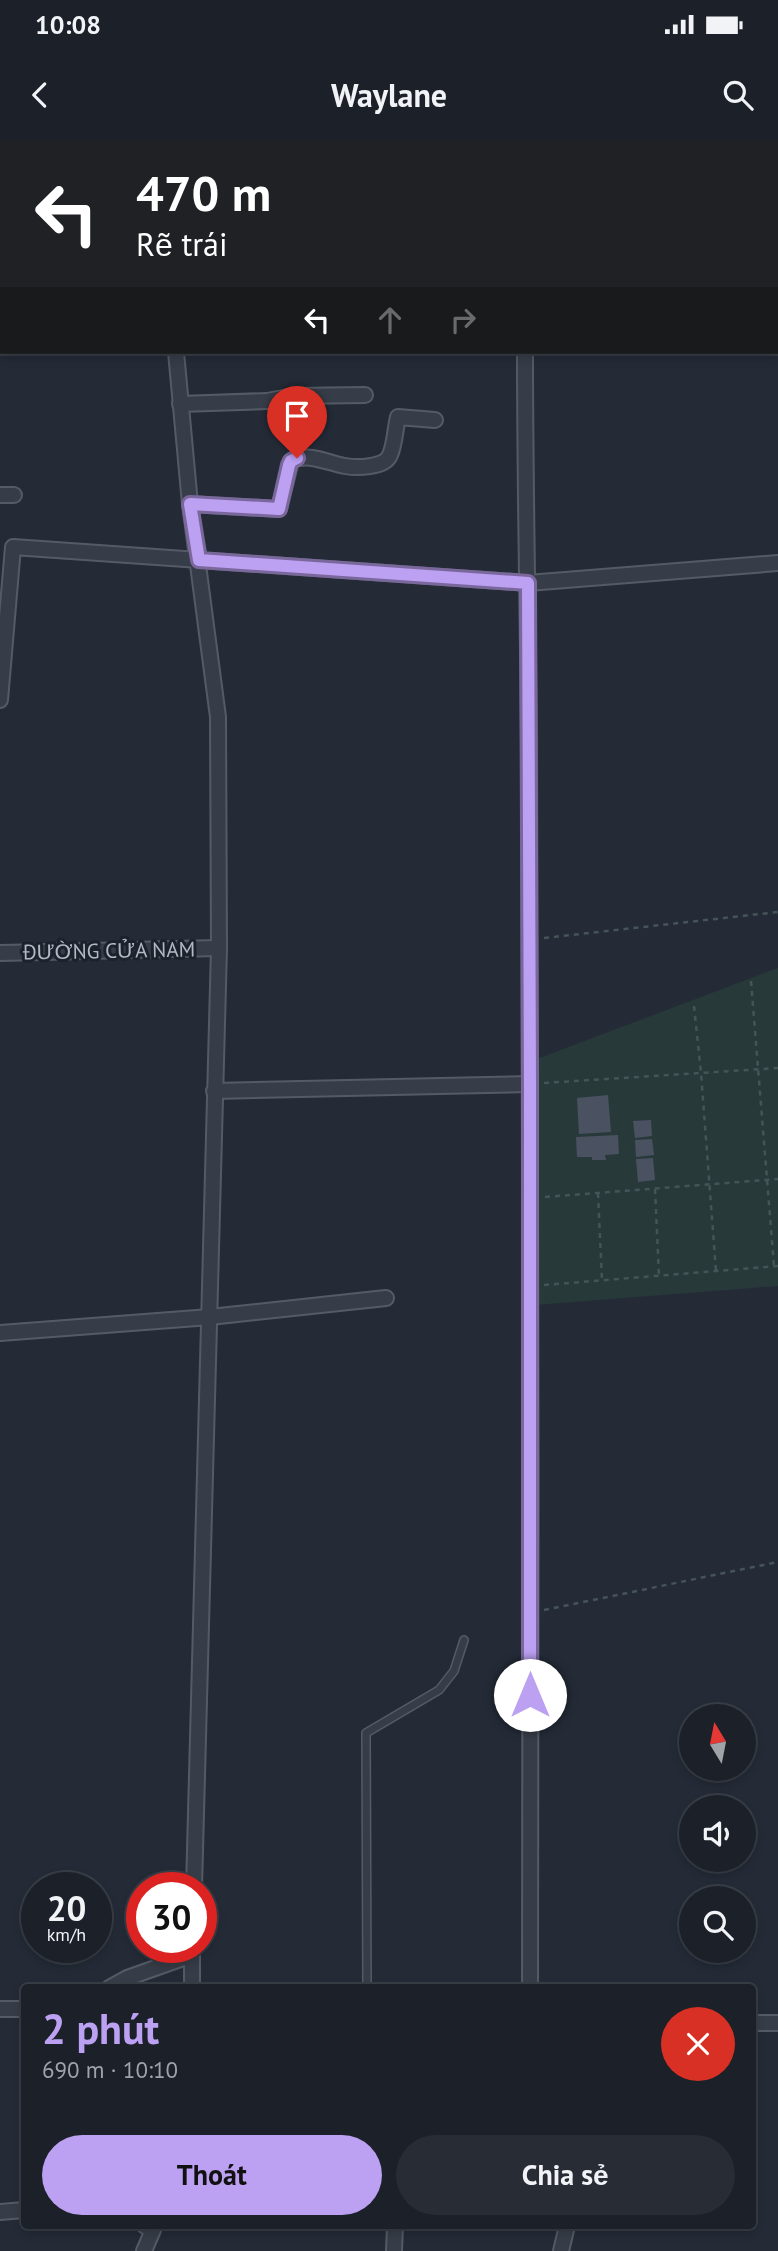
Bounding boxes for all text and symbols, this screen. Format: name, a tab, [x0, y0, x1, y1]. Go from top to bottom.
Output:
text: 10:08	[35, 8, 101, 41]
text: Waylane	[331, 74, 447, 116]
icon: back	[21, 76, 59, 114]
icon: search	[719, 76, 757, 114]
text: 470 m	[136, 161, 271, 225]
icon: left	[21, 168, 112, 259]
text: Rẽ trái	[136, 223, 228, 265]
icon: left	[298, 301, 336, 339]
icon: ahead	[371, 301, 409, 339]
icon: right	[444, 301, 482, 339]
pin	[267, 386, 327, 458]
icon: arrive	[278, 397, 316, 435]
street label: ĐƯỜNG CỬA NAM	[22, 935, 195, 966]
position arrow	[493, 1658, 567, 1732]
north arrow	[679, 1704, 756, 1782]
map controls	[679, 1704, 756, 1963]
button: sound	[679, 1795, 756, 1872]
speed limit sign: 30	[126, 1872, 217, 1963]
text: 20	[47, 1885, 86, 1931]
button: search	[679, 1886, 756, 1963]
text: km/h	[47, 1923, 86, 1946]
text: 2 phút	[42, 2001, 159, 2056]
button: close	[661, 2007, 735, 2081]
text: 690 m · 10:10	[42, 2055, 178, 2084]
button: Thoát	[42, 2135, 382, 2215]
button: Chia sẻ	[396, 2135, 735, 2215]

